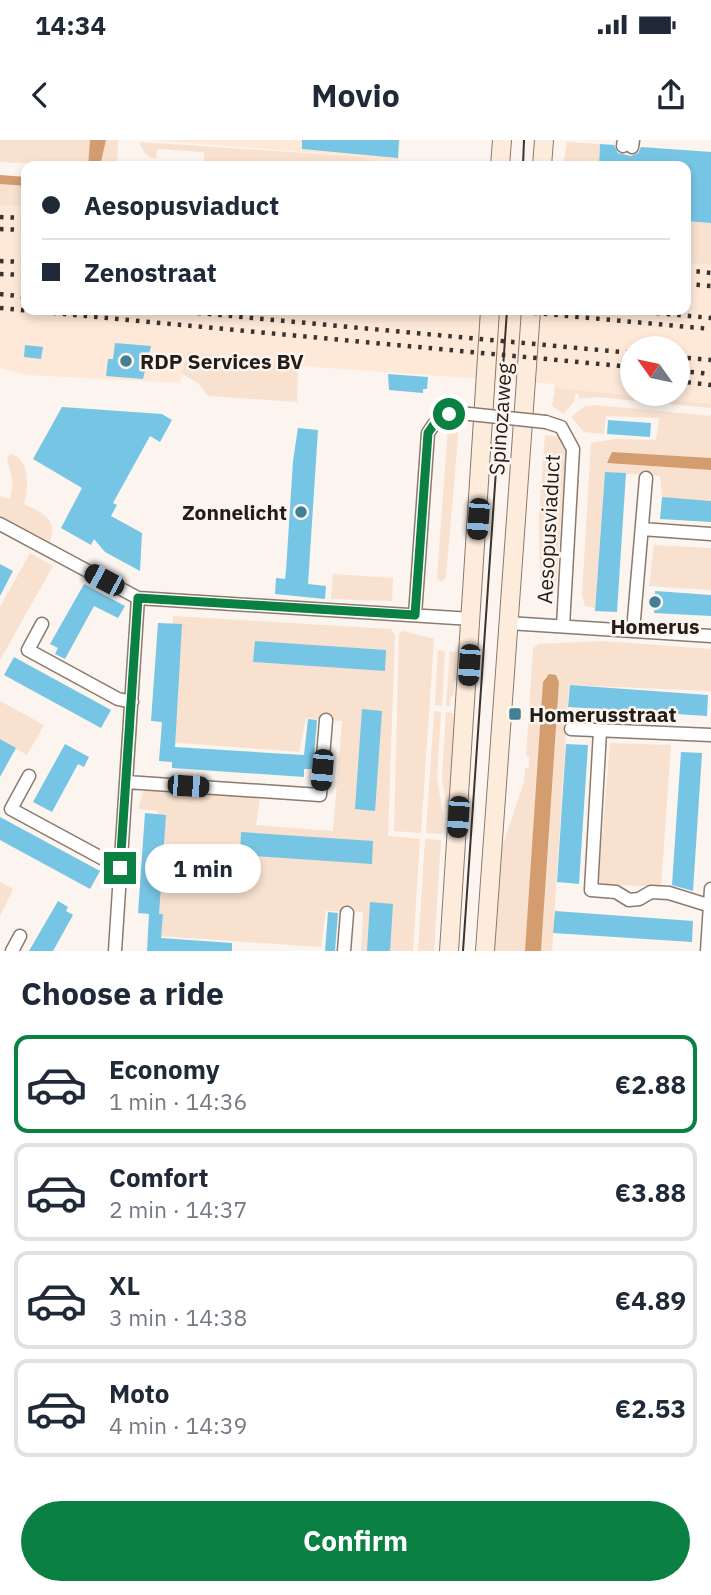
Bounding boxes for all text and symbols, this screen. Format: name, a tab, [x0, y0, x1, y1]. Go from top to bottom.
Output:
text: 14:34	[35, 8, 106, 42]
text: Movio	[311, 74, 400, 116]
icon: back	[21, 76, 59, 114]
icon: share	[652, 76, 690, 114]
text: Aesopusviaduct	[84, 188, 279, 222]
text: Zenostraat	[84, 255, 217, 289]
north arrow	[620, 336, 690, 406]
map controls	[620, 336, 690, 406]
place label: RDP Services BV	[140, 347, 304, 375]
marker: RDP Services BV	[118, 353, 134, 369]
street label: Spinozaweg	[482, 362, 518, 476]
route start	[433, 398, 465, 430]
street label: Aesopusviaduct	[530, 453, 566, 605]
car	[467, 497, 490, 541]
place label: Zonnelicht	[182, 498, 287, 526]
marker: Zonnelicht	[293, 504, 309, 520]
car	[81, 561, 128, 599]
marker: Homerus	[647, 594, 663, 610]
place label: Homerus	[610, 612, 700, 640]
car	[458, 643, 481, 687]
place label: Homerusstraat	[529, 700, 677, 728]
marker: Homerusstraat	[507, 706, 523, 722]
car	[310, 748, 335, 792]
car	[167, 774, 210, 798]
car	[447, 795, 470, 839]
callout: 1 min	[144, 844, 260, 892]
route end	[104, 852, 136, 884]
text: 1 min	[173, 853, 233, 883]
text: Choose a ride	[21, 972, 224, 1014]
text: Economy	[109, 1052, 220, 1086]
icon: car	[25, 1053, 88, 1116]
text: €2.88	[615, 1067, 686, 1101]
text: 1 min · 14:36	[109, 1086, 247, 1116]
text: Comfort	[109, 1160, 208, 1194]
icon: car	[25, 1161, 88, 1224]
text: €3.88	[615, 1175, 686, 1209]
text: 2 min · 14:37	[109, 1194, 247, 1224]
text: XL	[109, 1268, 140, 1302]
icon: car	[25, 1269, 88, 1332]
text: €4.89	[615, 1283, 686, 1317]
text: 3 min · 14:38	[109, 1302, 247, 1332]
text: Moto	[109, 1376, 169, 1410]
icon: car	[25, 1377, 88, 1440]
text: €2.53	[615, 1391, 686, 1425]
text: 4 min · 14:39	[109, 1410, 247, 1440]
button: Confirm	[21, 1501, 690, 1581]

